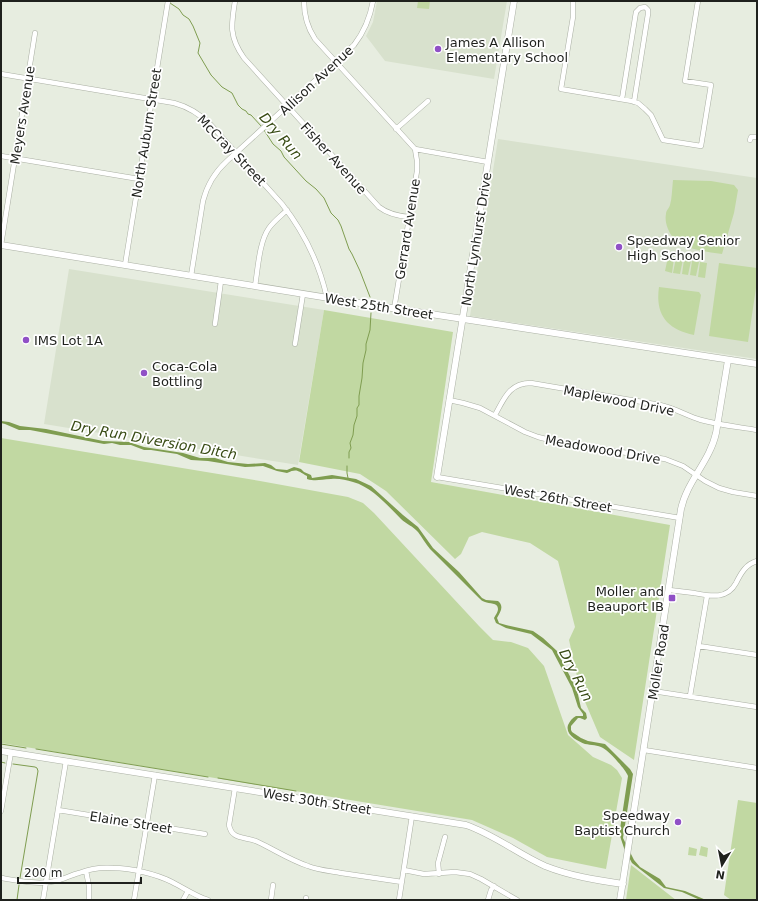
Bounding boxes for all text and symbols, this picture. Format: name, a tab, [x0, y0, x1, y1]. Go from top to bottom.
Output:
place label: James A Allison Elementary School	[445, 35, 568, 65]
street label: Allison Avenue	[276, 42, 356, 118]
marker: James A Allison Elementary School	[433, 44, 443, 54]
street label: Meyers Avenue	[7, 65, 38, 165]
street label: North Auburn Street	[129, 67, 164, 199]
water label: Dry Run	[256, 109, 306, 163]
street label: McCray Street	[194, 112, 269, 189]
street label: Fisher Avenue	[298, 120, 370, 197]
street label: North Lynhurst Drive	[459, 171, 494, 307]
street label: Gerrard Avenue	[392, 177, 423, 281]
place label: Speedway Senior High School	[627, 233, 740, 263]
marker: Speedway Senior High School	[614, 242, 624, 252]
street label: West 25th Street	[324, 291, 434, 322]
place label: IMS Lot 1A	[34, 333, 103, 348]
marker: IMS Lot 1A	[21, 335, 31, 345]
place label: Coca-Cola Bottling	[152, 359, 217, 389]
marker: Coca-Cola Bottling	[139, 368, 149, 378]
street label: Maplewood Drive	[562, 382, 676, 419]
water label: Dry Run Diversion Ditch	[70, 418, 238, 462]
street label: Meadowood Drive	[544, 432, 662, 467]
street label: West 26th Street	[503, 482, 613, 515]
place label: Moller and Beauport IB	[587, 584, 664, 614]
marker: Moller and Beauport IB	[667, 593, 677, 603]
street label: Moller Road	[645, 623, 672, 701]
water label: Dry Run	[556, 646, 596, 704]
street label: West 30th Street	[262, 786, 372, 817]
place label: Speedway Baptist Church	[574, 808, 670, 838]
street label: Elaine Street	[89, 809, 173, 836]
marker: Speedway Baptist Church	[673, 817, 683, 827]
north arrow	[702, 845, 742, 885]
scale bar	[18, 859, 141, 885]
text: 200 m	[24, 866, 62, 880]
text: N	[715, 867, 726, 882]

